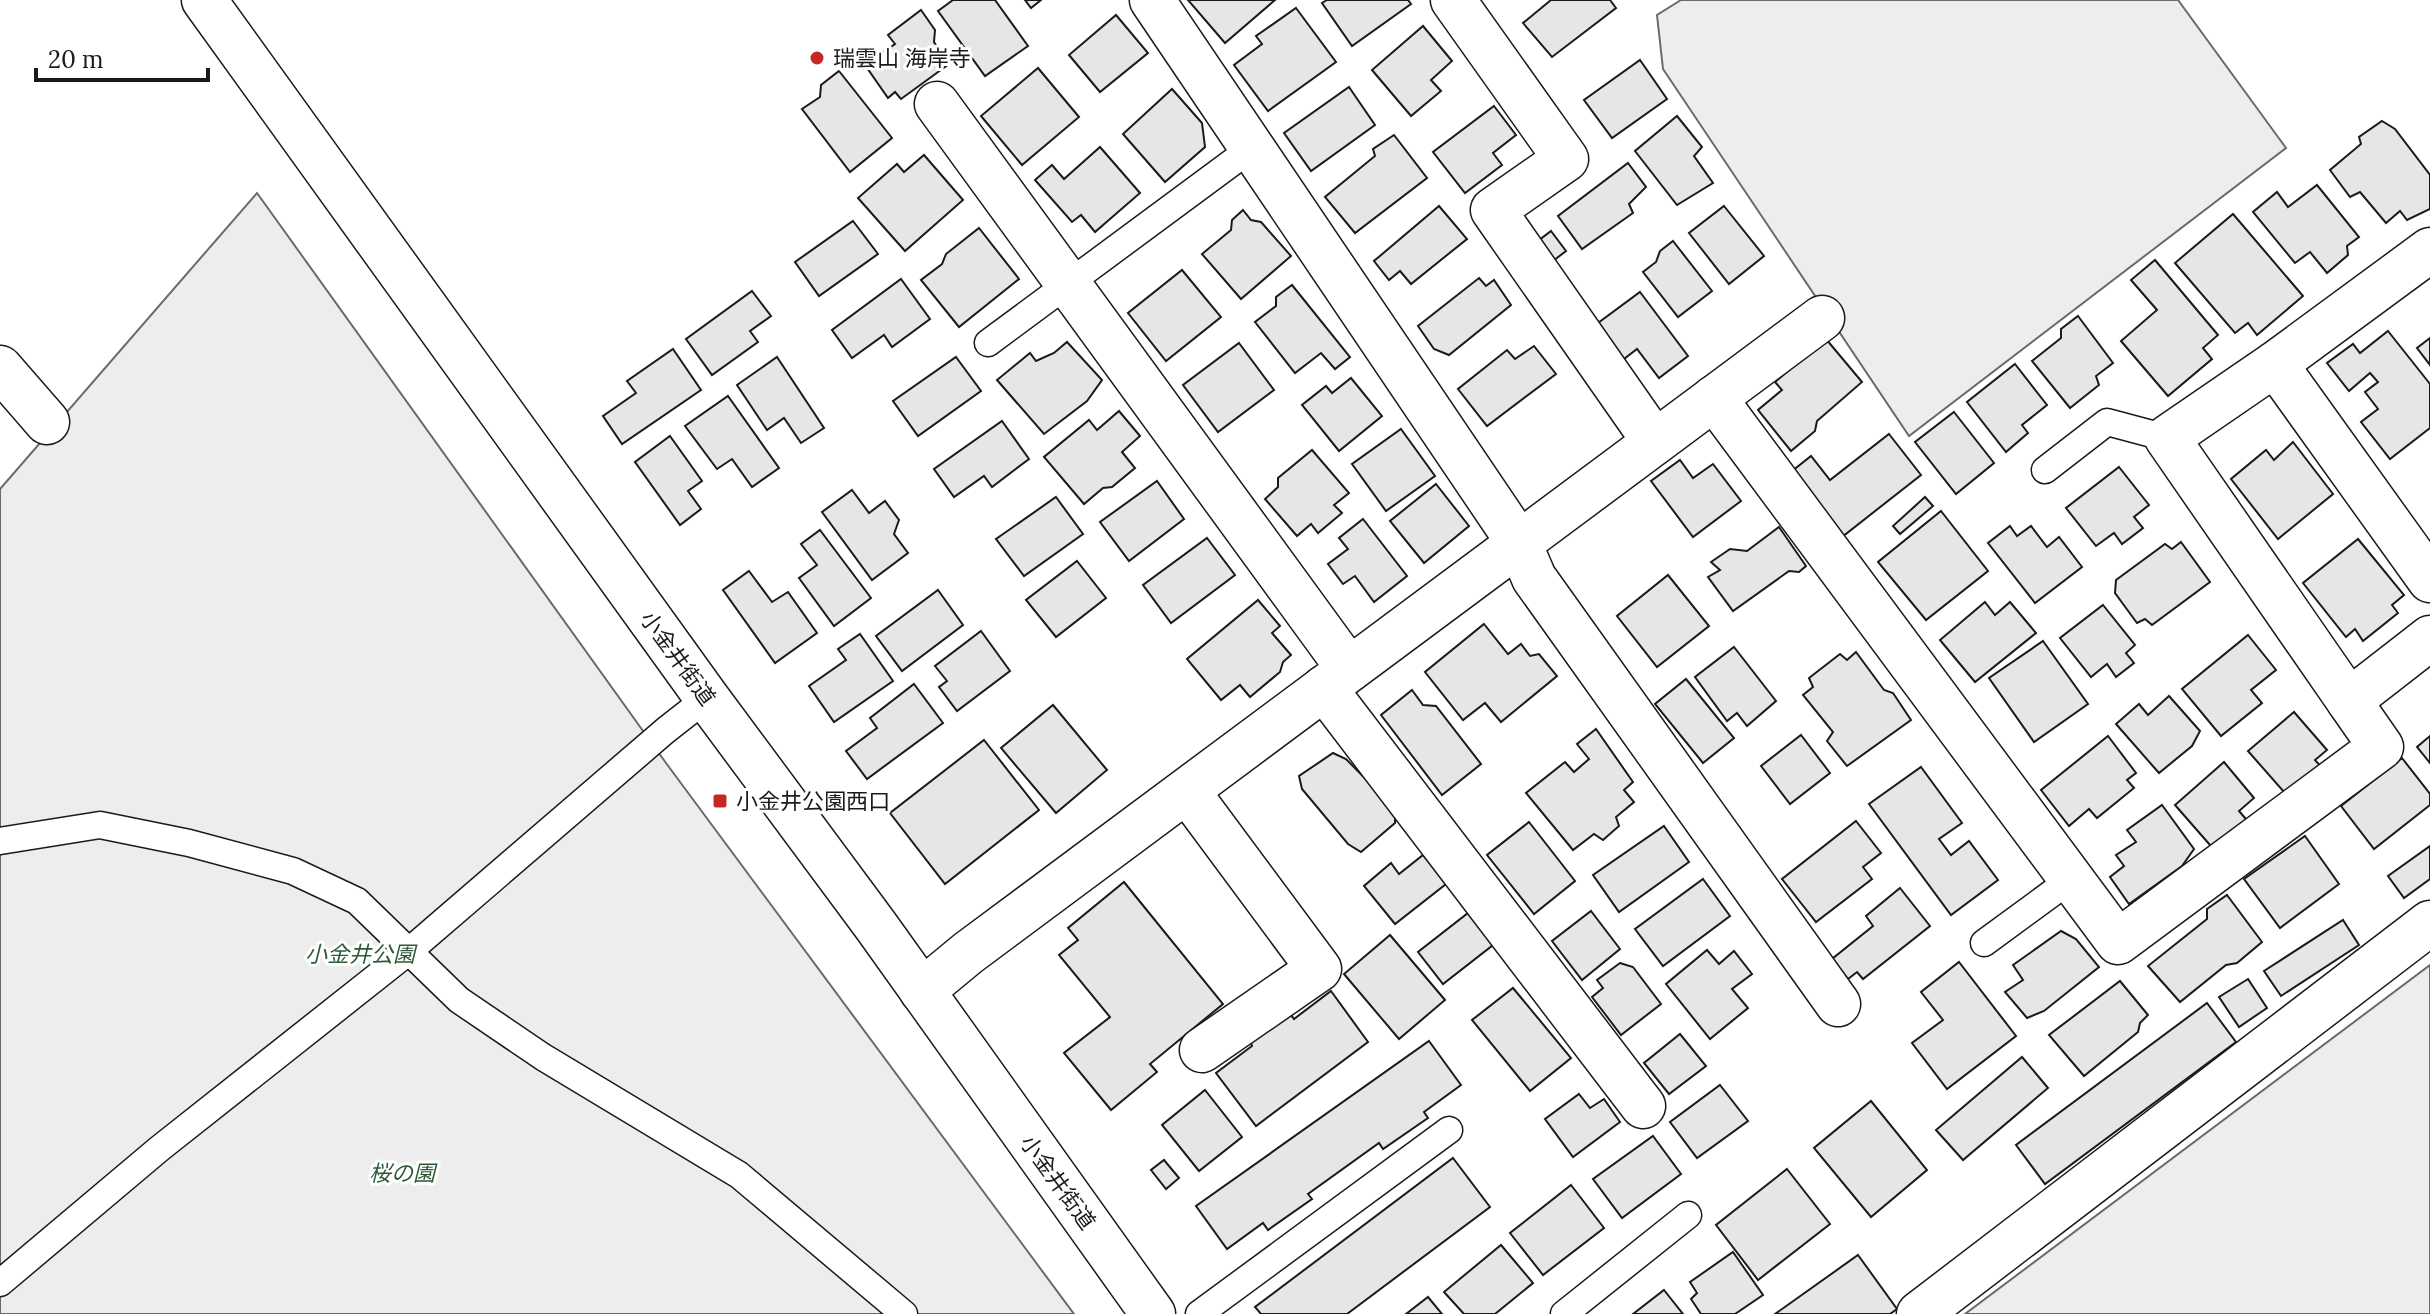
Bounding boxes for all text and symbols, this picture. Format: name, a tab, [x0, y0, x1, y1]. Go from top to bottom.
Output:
scale bar	[36, 32, 208, 82]
text: 20 m	[48, 44, 104, 75]
place label: 瑞雲山 海岸寺	[833, 44, 971, 72]
marker: 瑞雲山 海岸寺	[808, 49, 826, 67]
street label: 小金井街道	[634, 605, 722, 711]
place label: 小金井公園西口	[736, 787, 890, 815]
marker: 小金井公園西口	[711, 792, 729, 810]
park label: 小金井公園	[305, 940, 418, 968]
street label: 小金井街道	[1014, 1129, 1102, 1235]
park label: 桜の園	[369, 1159, 438, 1187]

